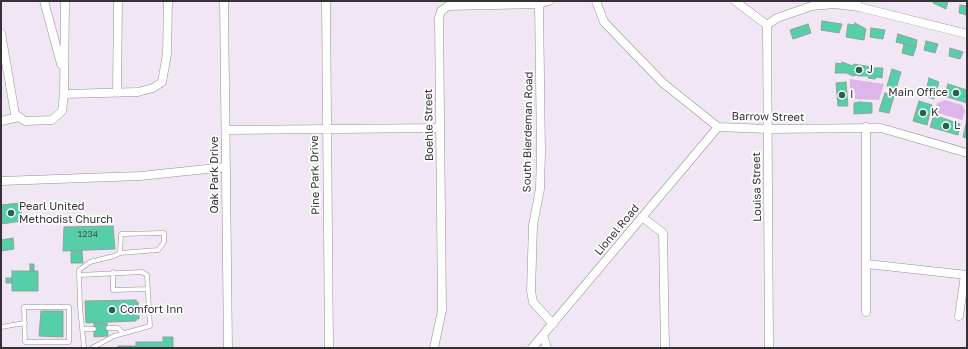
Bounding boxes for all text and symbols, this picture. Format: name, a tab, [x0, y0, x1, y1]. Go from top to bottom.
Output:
place label: J	[867, 63, 873, 77]
marker: J	[854, 65, 864, 75]
street label: South Bierdeman Road	[520, 72, 536, 192]
place label: Main Office	[888, 86, 948, 100]
place label: I	[850, 88, 853, 102]
marker: Main Office	[951, 88, 961, 98]
street label: Boehle Street	[422, 89, 436, 161]
marker: I	[837, 90, 847, 100]
place label: K	[931, 106, 939, 120]
marker: K	[918, 108, 928, 118]
street label: Barrow Street	[732, 110, 804, 124]
place label: L	[954, 119, 960, 133]
marker: L	[941, 121, 951, 131]
street label: Pine Park Drive	[308, 135, 322, 215]
street label: Oak Park Drive	[208, 136, 222, 214]
street label: Louisa Street	[750, 152, 764, 222]
place label: Pearl United Methodist Church	[19, 200, 113, 226]
street label: Lionel Road	[592, 202, 642, 258]
marker: Pearl United Methodist Church	[6, 208, 16, 218]
house number: 1234	[78, 229, 98, 239]
place label: Comfort Inn	[120, 303, 183, 317]
marker: Comfort Inn	[107, 305, 117, 315]

